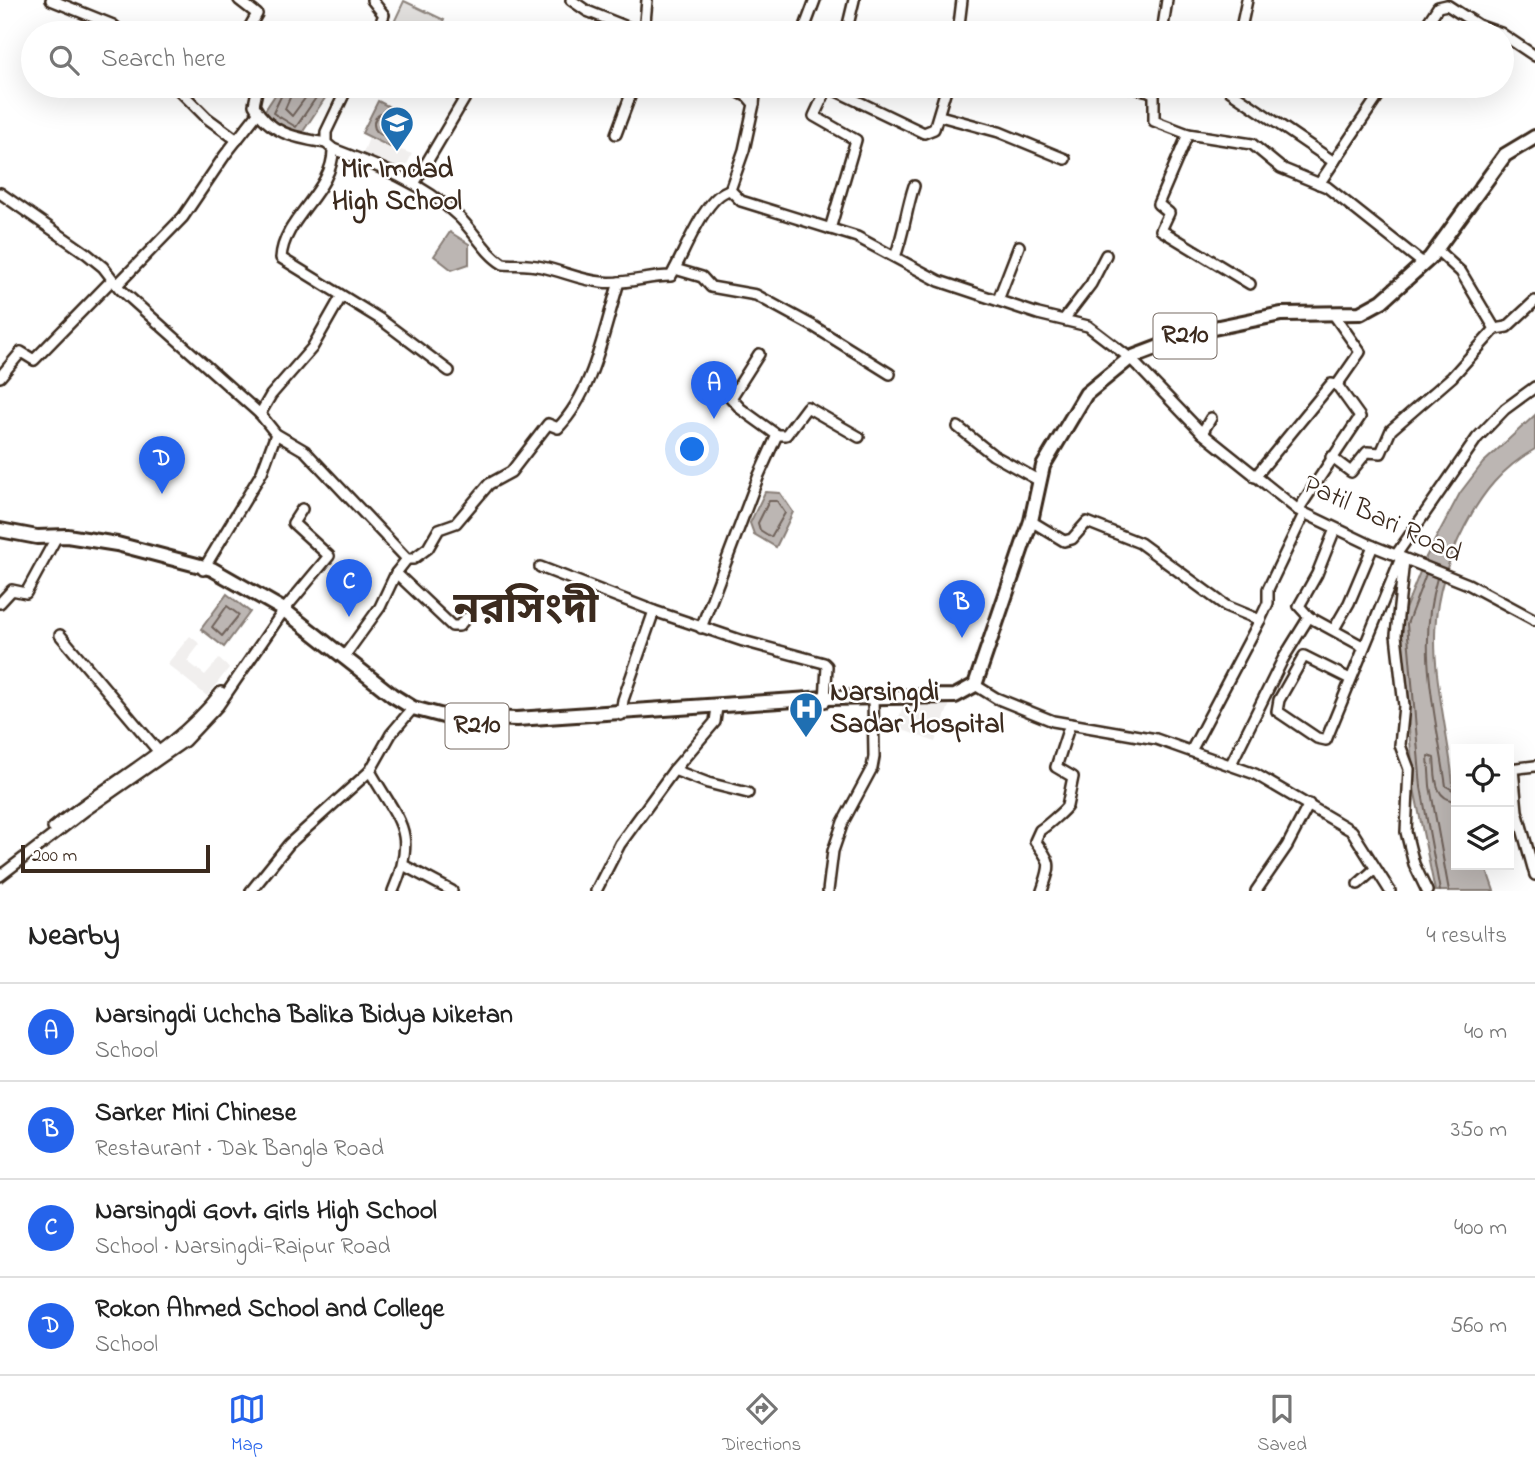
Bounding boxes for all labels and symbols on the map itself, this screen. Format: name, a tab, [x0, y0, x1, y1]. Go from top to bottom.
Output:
school or university icon: Mir Imdad High School	[378, 104, 416, 153]
place label: Mir Imdad High School	[332, 150, 462, 224]
road number: R210	[1154, 314, 1216, 358]
pin: A	[691, 361, 737, 419]
your location	[675, 432, 709, 466]
pin: D	[139, 436, 185, 494]
street label: Patil Bari Road	[1296, 465, 1469, 575]
pin: C	[326, 559, 372, 617]
pin: B	[939, 580, 985, 638]
district label: নরসিংদী	[453, 581, 600, 642]
place label: Narsingdi Sadar Hospital	[830, 673, 1005, 746]
hospital icon: Narsingdi Sadar Hospital	[787, 690, 825, 739]
road number: R210	[446, 704, 508, 748]
scale bar	[21, 842, 210, 874]

